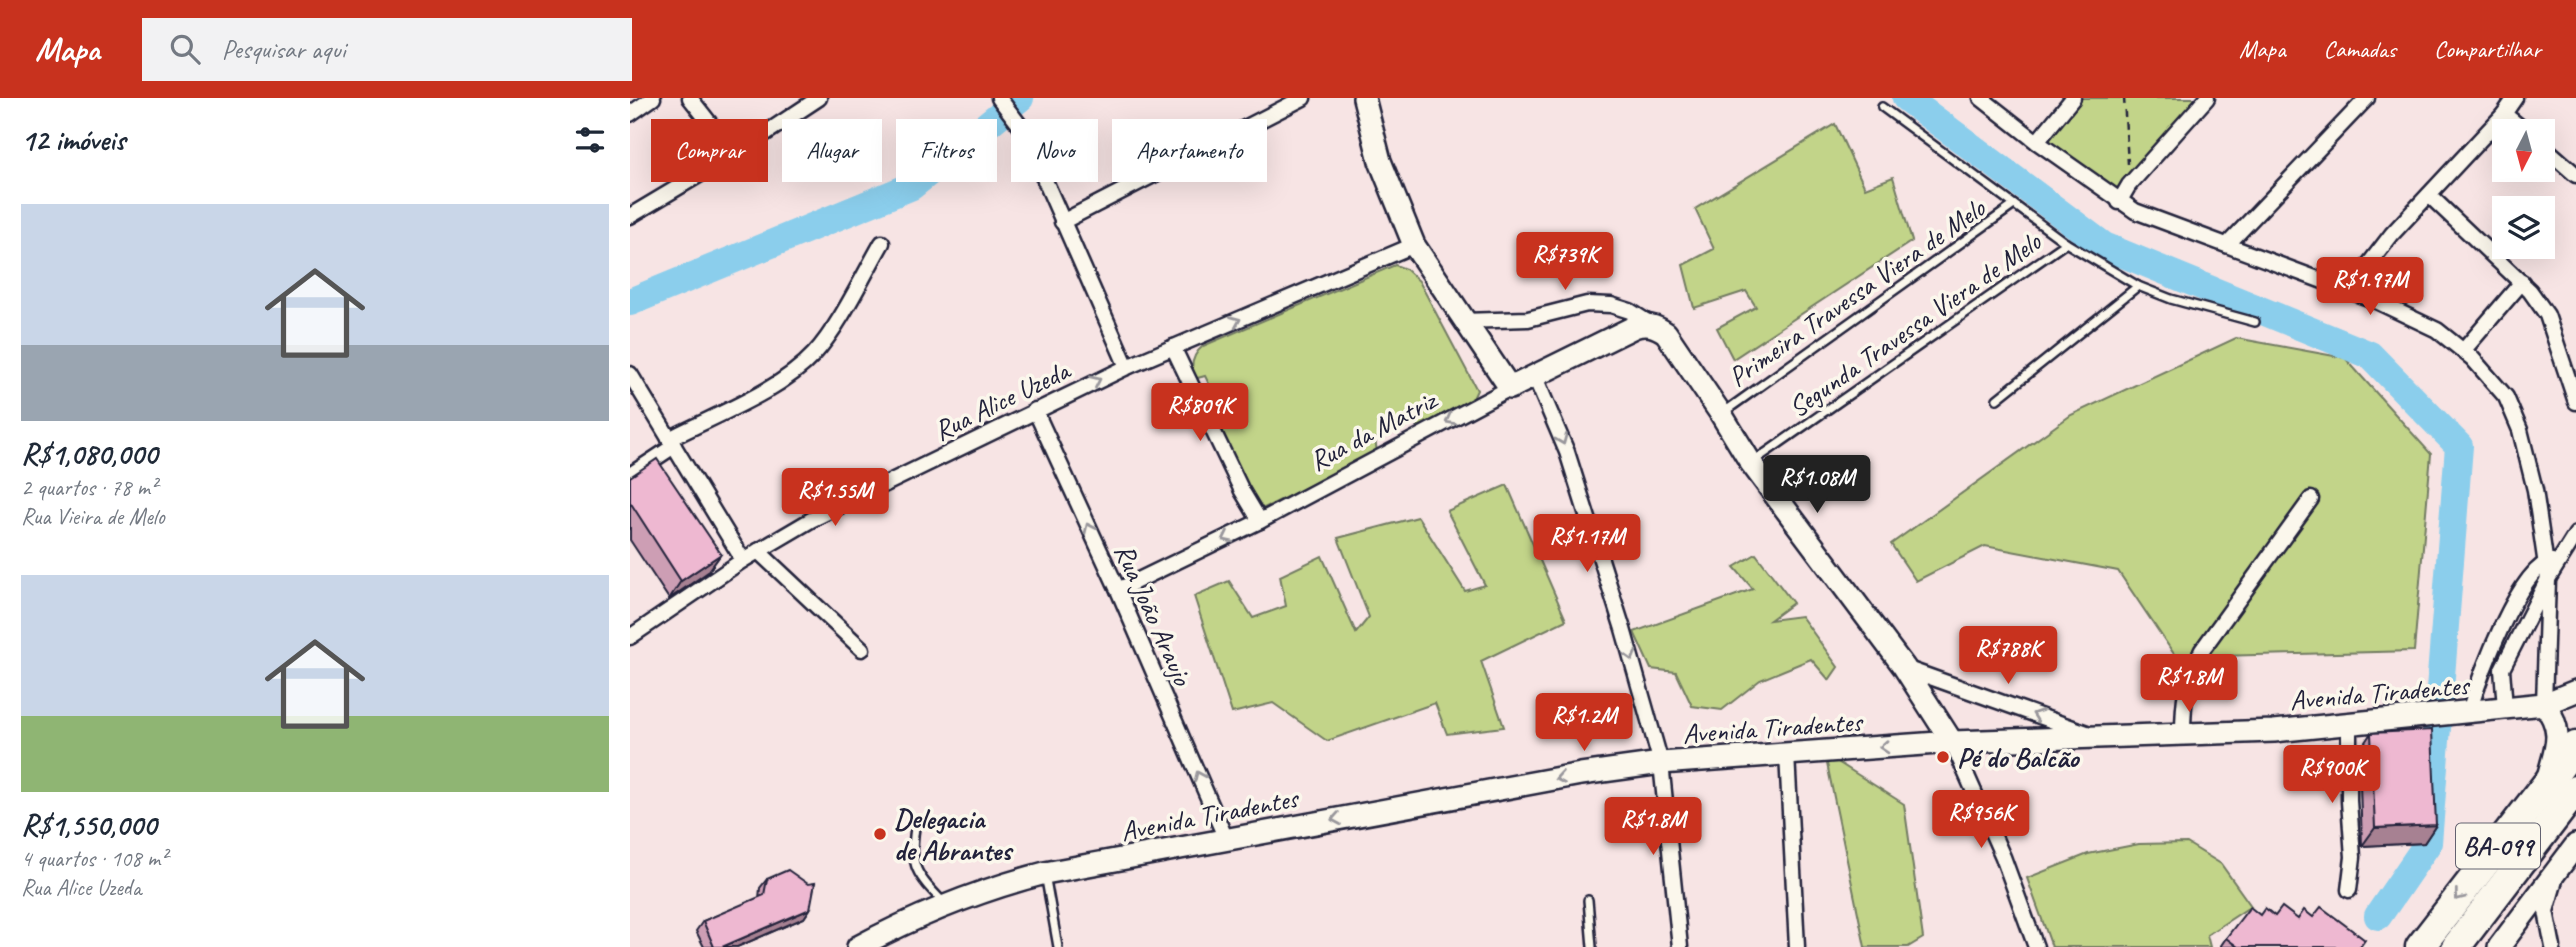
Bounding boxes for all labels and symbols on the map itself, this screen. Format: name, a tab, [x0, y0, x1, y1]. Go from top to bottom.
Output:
north arrow	[2492, 119, 2555, 182]
street label: Primeira Travessa Viera de Melo	[1721, 189, 1993, 394]
street label: Segunda Travessa Viera de Melo	[1781, 223, 2049, 425]
pin: R$739K	[1508, 232, 1622, 292]
pin: R$1.97M	[2305, 258, 2435, 317]
one-way arrow	[1229, 315, 1241, 329]
street label: Rua Alice Uzeda	[928, 352, 1077, 448]
one-way arrow	[1089, 375, 1102, 389]
street label: Rua da Matriz	[1303, 381, 1444, 478]
pin: R$809K	[1143, 384, 1257, 443]
one-way arrow	[1445, 412, 1457, 426]
one-way arrow	[1554, 432, 1568, 445]
pin: R$1.08M	[1752, 456, 1882, 515]
pin: R$1.55M	[770, 468, 900, 528]
pin: R$1.17M	[1522, 514, 1652, 574]
one-way arrow	[1083, 523, 1097, 535]
one-way arrow	[1222, 529, 1234, 543]
street label: Rua João Araujo	[1107, 538, 1201, 692]
pin: R$788K	[1951, 626, 2065, 686]
one-way arrow	[1623, 650, 1637, 662]
pin: R$1.8M	[2132, 654, 2246, 714]
street label: Avenida Tiradentes	[2288, 667, 2472, 718]
pin: R$1.2M	[1527, 694, 1641, 753]
street label: Avenida Tiradentes	[1681, 704, 1865, 751]
one-way arrow	[2031, 709, 2043, 723]
one-way arrow	[1878, 739, 1889, 754]
place label: Pé do Balcão	[1957, 740, 2080, 775]
pin: R$900K	[2275, 746, 2389, 805]
marker: Pé do Balcão	[1935, 749, 1951, 765]
one-way arrow	[1554, 770, 1566, 785]
one-way arrow	[1193, 771, 1207, 783]
street label: Avenida Tiradentes	[1118, 780, 1303, 849]
pin: R$956K	[1924, 790, 2038, 850]
pin: R$1.8M	[1596, 798, 1710, 857]
place label: Delegacia de Abrantes	[894, 801, 1014, 868]
one-way arrow	[1330, 810, 1342, 825]
road number: BA-099	[2456, 824, 2540, 868]
marker: Delegacia de Abrantes	[872, 826, 888, 842]
one-way arrow	[2454, 889, 2467, 901]

